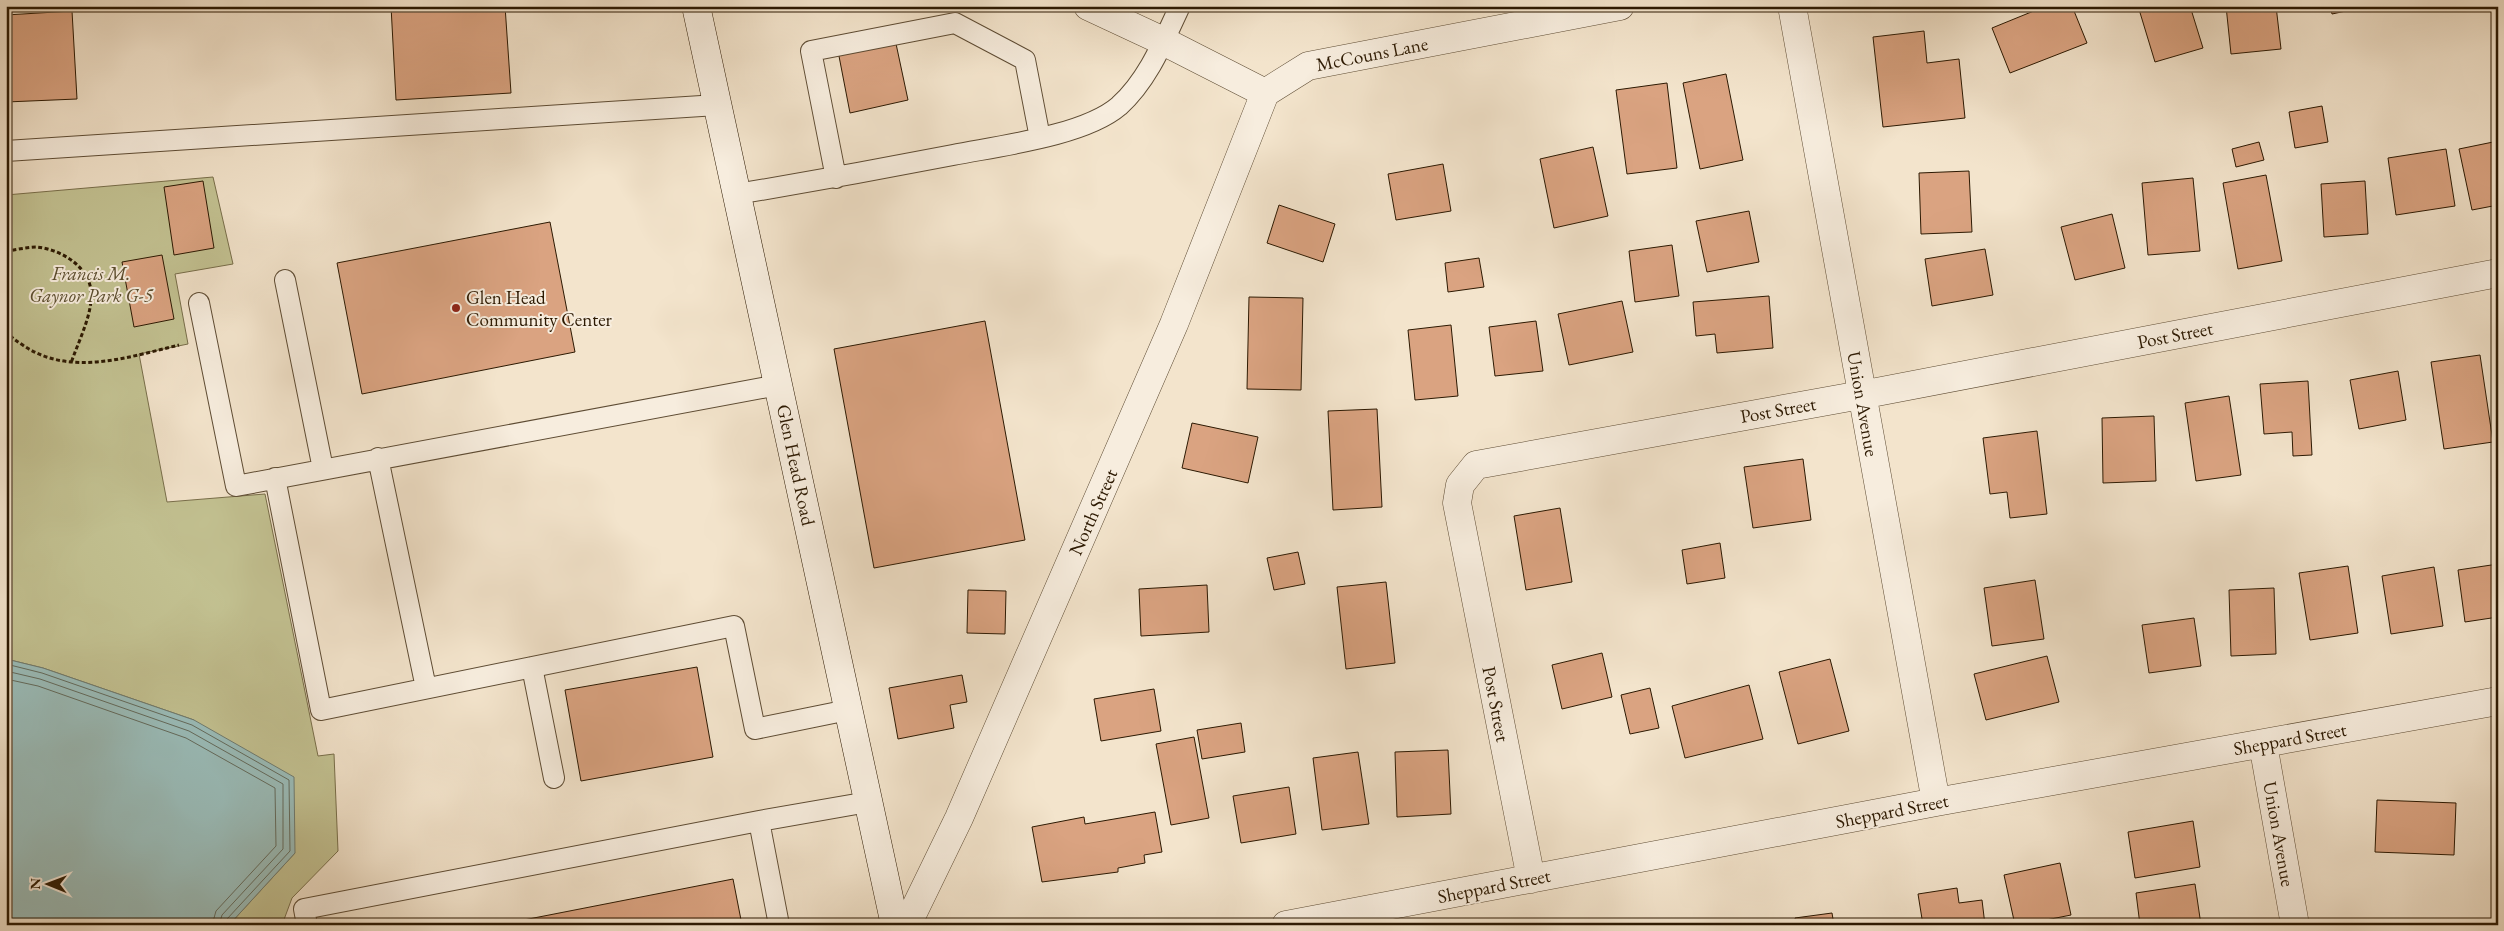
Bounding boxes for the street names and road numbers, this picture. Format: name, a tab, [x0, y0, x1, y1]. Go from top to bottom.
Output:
street label: McCouns Lane	[1314, 31, 1430, 77]
street label: Post Street	[2135, 315, 2215, 355]
street label: Union Avenue	[1841, 349, 1885, 459]
street label: Post Street	[1738, 391, 1818, 429]
street label: Glen Head Road	[771, 402, 821, 528]
street label: North Street	[1063, 465, 1123, 559]
street label: Post Street	[1476, 664, 1516, 744]
street label: Sheppard Street	[2231, 717, 2349, 761]
street label: Union Avenue	[2257, 779, 2301, 889]
street label: Sheppard Street	[1833, 788, 1951, 834]
street label: Sheppard Street	[1435, 863, 1553, 909]

